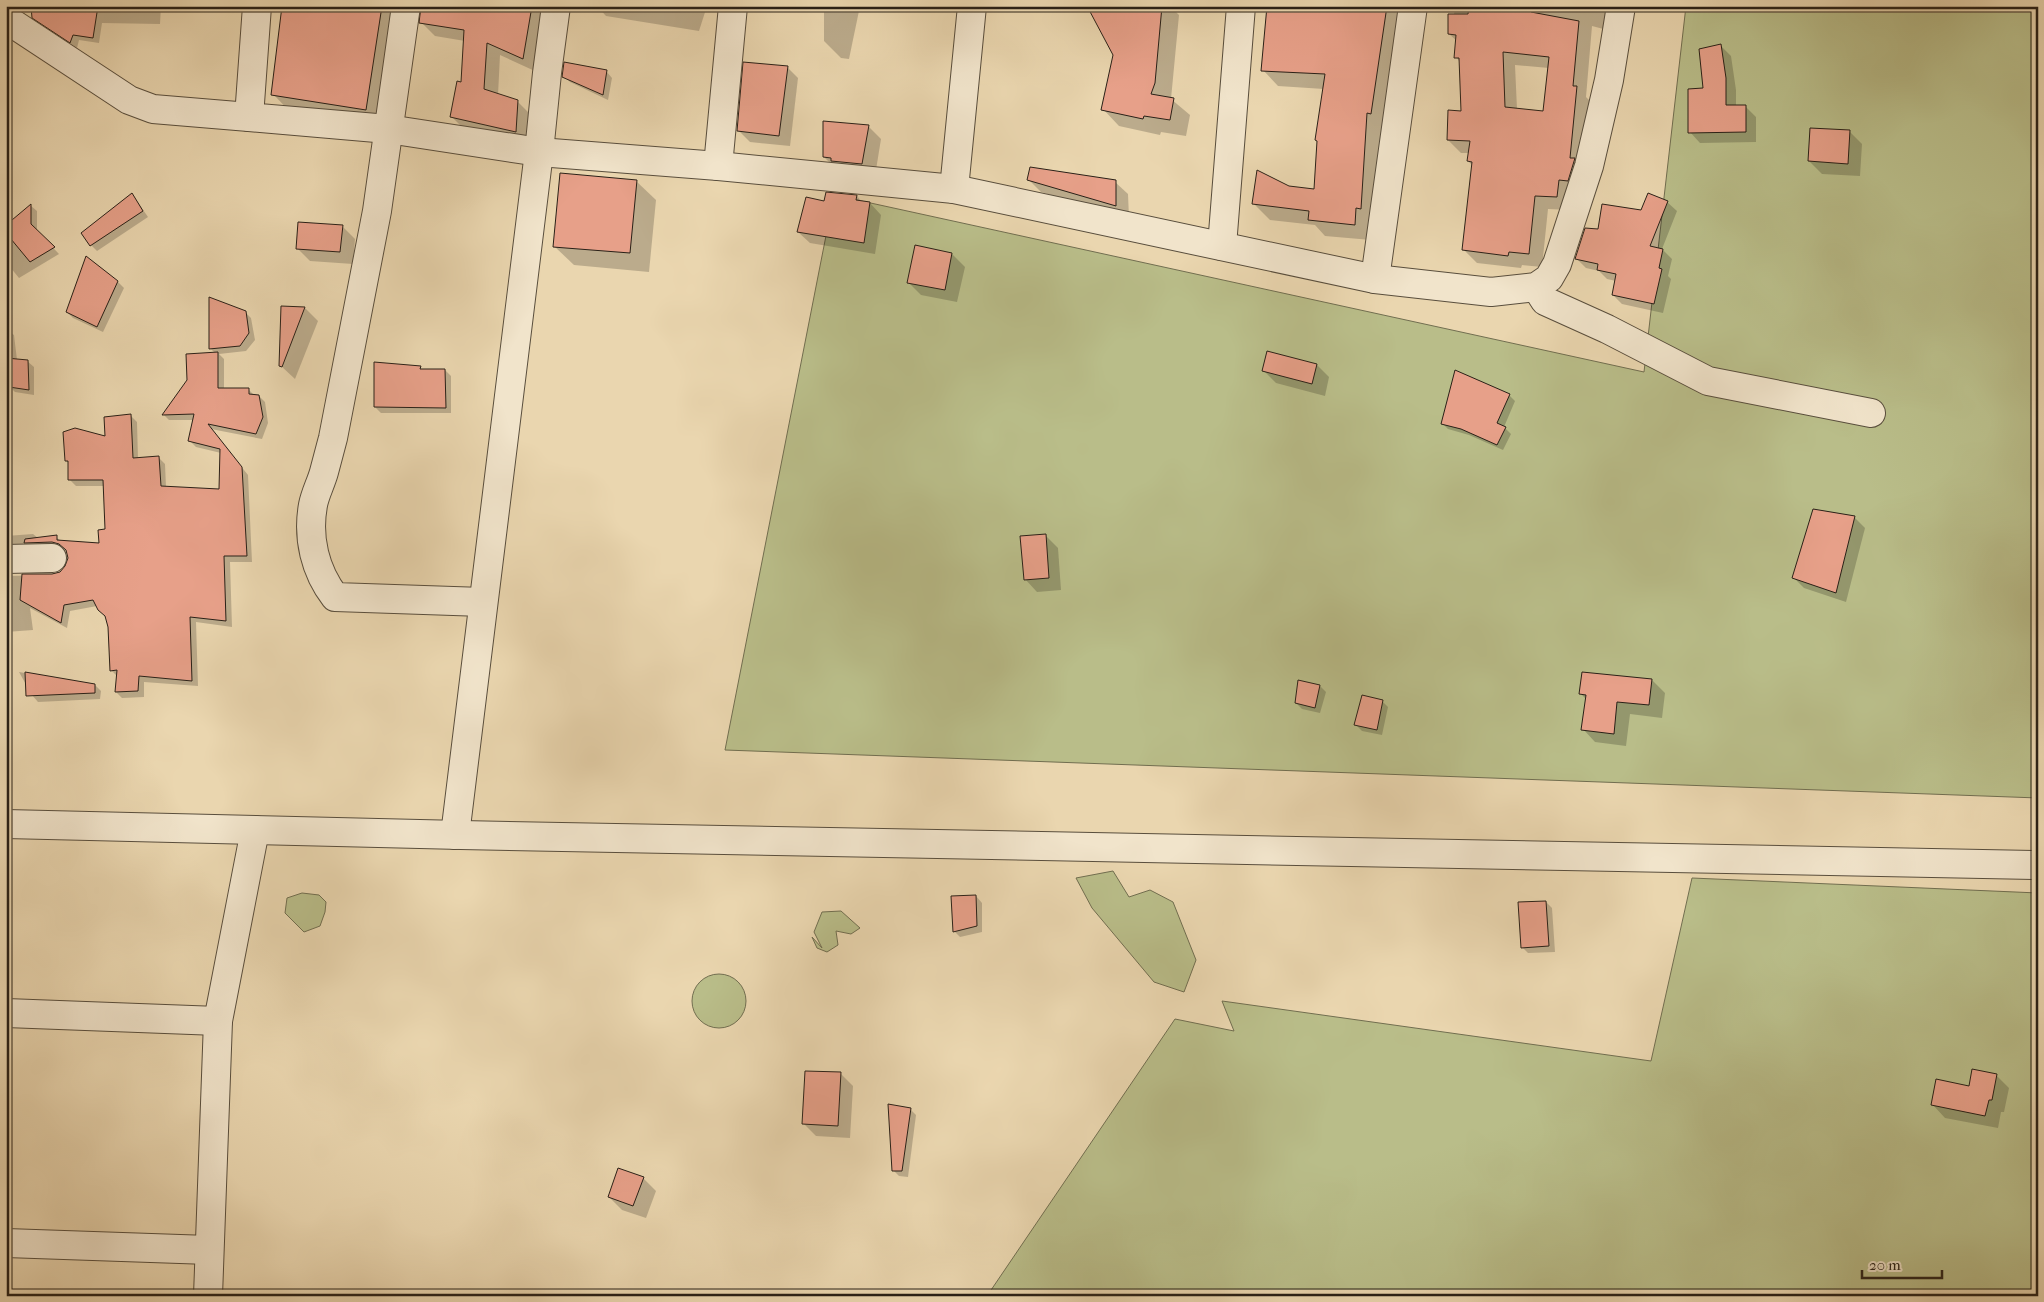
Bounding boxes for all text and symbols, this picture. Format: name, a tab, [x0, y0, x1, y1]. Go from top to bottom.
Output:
scale bar	[1862, 1247, 1942, 1279]
text: 20 m	[1869, 1256, 1901, 1274]

